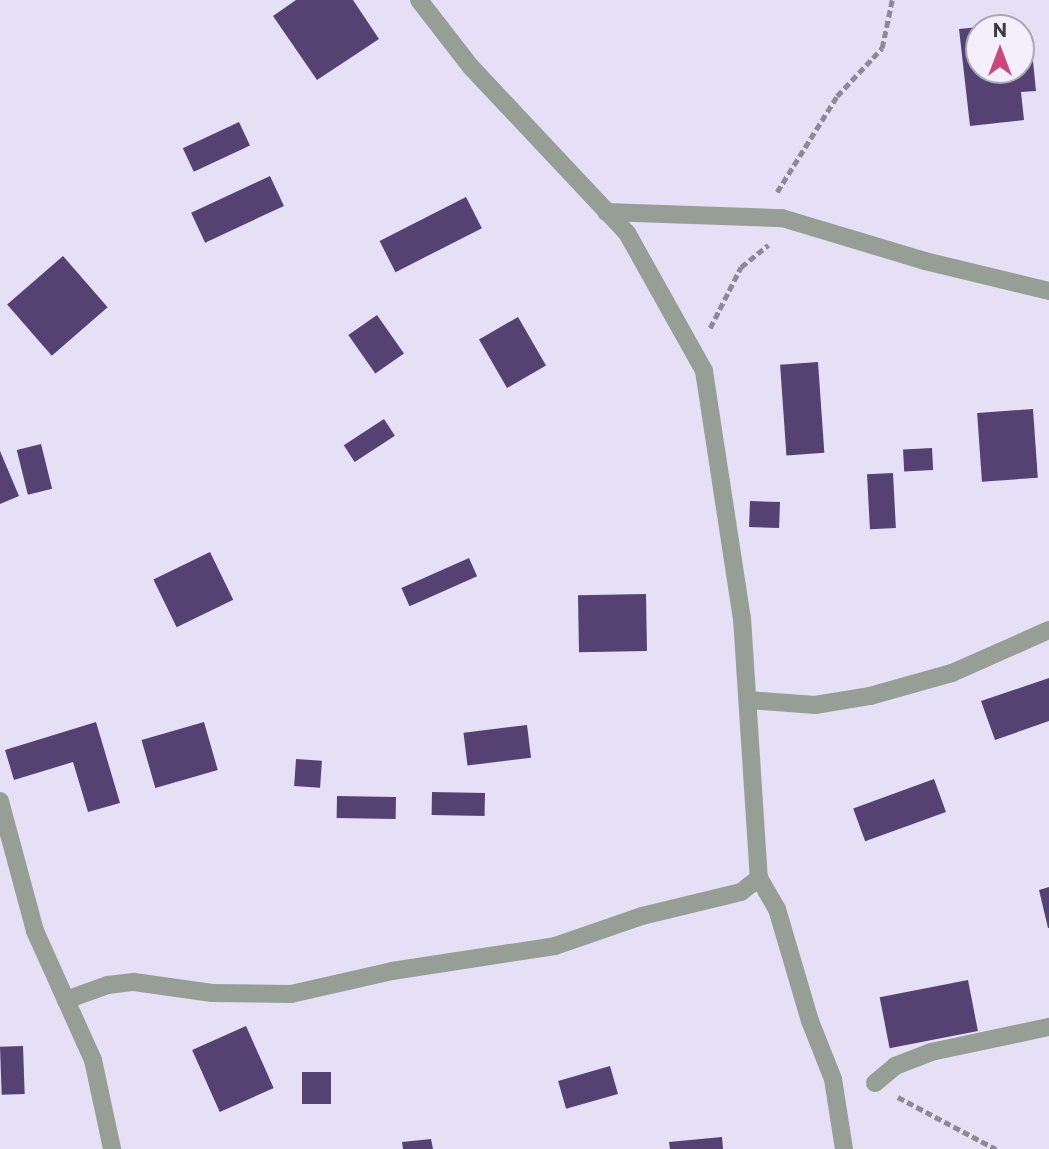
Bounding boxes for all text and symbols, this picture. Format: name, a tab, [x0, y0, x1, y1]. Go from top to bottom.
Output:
north arrow	[965, 14, 1035, 84]
text: N	[993, 18, 1007, 41]

